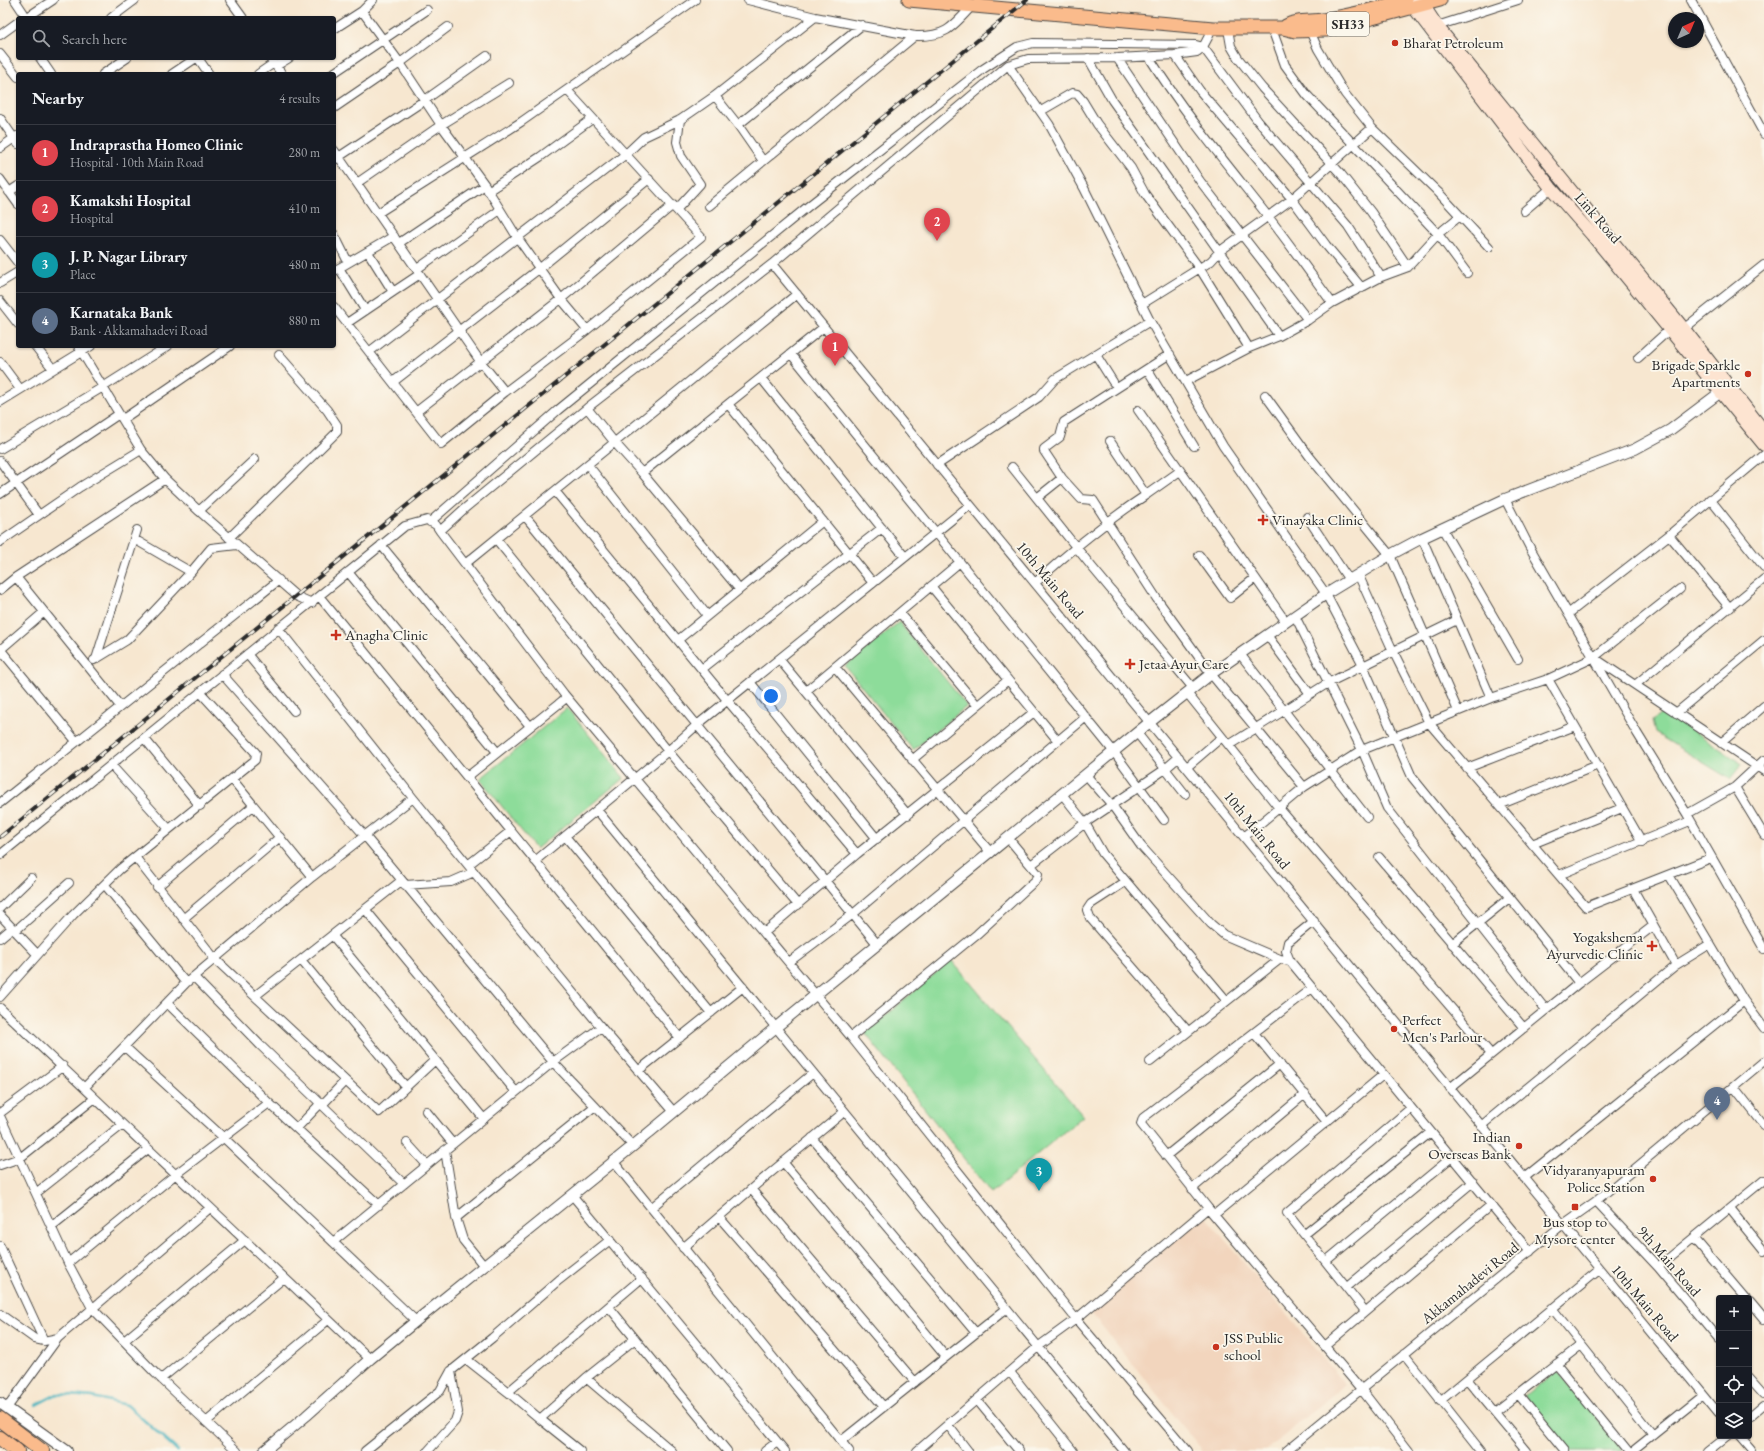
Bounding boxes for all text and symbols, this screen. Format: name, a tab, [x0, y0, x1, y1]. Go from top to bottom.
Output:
road number: SH33	[1327, 12, 1369, 36]
north arrow	[1668, 12, 1704, 48]
search box	[16, 16, 336, 60]
icon: search	[30, 27, 52, 49]
text: Search here	[62, 29, 127, 48]
place label: Bharat Petroleum	[1403, 33, 1504, 52]
marker: Bharat Petroleum	[1390, 38, 1400, 48]
text: Nearby	[32, 87, 84, 109]
text: 4 results	[279, 90, 320, 107]
text: Indraprastha Homeo Clinic	[70, 135, 243, 154]
text: 1	[42, 144, 48, 161]
text: 280 m	[289, 144, 320, 161]
text: Hospital · 10th Main Road	[70, 154, 204, 171]
street label: Link Road	[1571, 188, 1626, 248]
text: Kamakshi Hospital	[70, 191, 191, 210]
text: 2	[42, 200, 48, 217]
text: 410 m	[289, 200, 320, 217]
pin: 2	[924, 208, 950, 241]
text: Hospital	[70, 210, 114, 227]
text: J. P. Nagar Library	[70, 247, 188, 266]
text: 3	[42, 256, 48, 273]
text: 480 m	[289, 256, 320, 273]
text: Place	[70, 266, 96, 283]
text: Karnataka Bank	[70, 303, 172, 322]
text: 4	[42, 312, 48, 329]
text: 880 m	[289, 312, 320, 329]
text: Bank · Akkamahadevi Road	[70, 322, 207, 339]
pin: 1	[822, 333, 848, 366]
place label: Brigade Sparkle Apartments	[1652, 355, 1740, 391]
marker: Brigade Sparkle Apartments	[1743, 369, 1753, 379]
place label: Vinayaka Clinic	[1272, 510, 1363, 529]
marker: Vinayaka Clinic	[1257, 514, 1269, 526]
street label: 10th Main Road	[1013, 537, 1088, 622]
place label: Anagha Clinic	[344, 625, 428, 644]
marker: Anagha Clinic	[330, 629, 342, 641]
place label: Jetaa Ayur Care	[1137, 654, 1229, 673]
marker: Jetaa Ayur Care	[1124, 658, 1136, 670]
your location	[761, 686, 781, 706]
street label: 10th Main Road	[1220, 787, 1295, 873]
place label: Yogakshema Ayurvedic Clinic	[1545, 927, 1643, 963]
marker: Yogakshema Ayurvedic Clinic	[1646, 940, 1658, 952]
place label: Perfect Men's Parlour	[1402, 1010, 1482, 1046]
marker: Perfect Men's Parlour	[1389, 1024, 1399, 1034]
pin: 4	[1704, 1087, 1730, 1120]
place label: Indian Overseas Bank	[1428, 1127, 1512, 1163]
marker: Indian Overseas Bank	[1514, 1141, 1524, 1151]
pin: 3	[1026, 1158, 1052, 1191]
place label: Vidyaranyapuram Police Station	[1543, 1160, 1645, 1196]
marker: Vidyaranyapuram Police Station	[1648, 1174, 1658, 1184]
marker: Bus stop to Mysore center	[1570, 1202, 1580, 1212]
place label: Bus stop to Mysore center	[1535, 1212, 1615, 1248]
street label: 9th Main Road	[1633, 1221, 1706, 1300]
street label: Akkamahadevi Road	[1416, 1237, 1523, 1328]
street label: 10th Main Road	[1608, 1260, 1683, 1345]
map controls	[1716, 1295, 1752, 1439]
button: +	[1716, 1295, 1752, 1331]
place label: JSS Public school	[1222, 1328, 1283, 1364]
button: −	[1716, 1331, 1752, 1367]
marker: JSS Public school	[1211, 1342, 1221, 1352]
button: locate	[1716, 1367, 1752, 1403]
button: layers	[1716, 1403, 1752, 1439]

